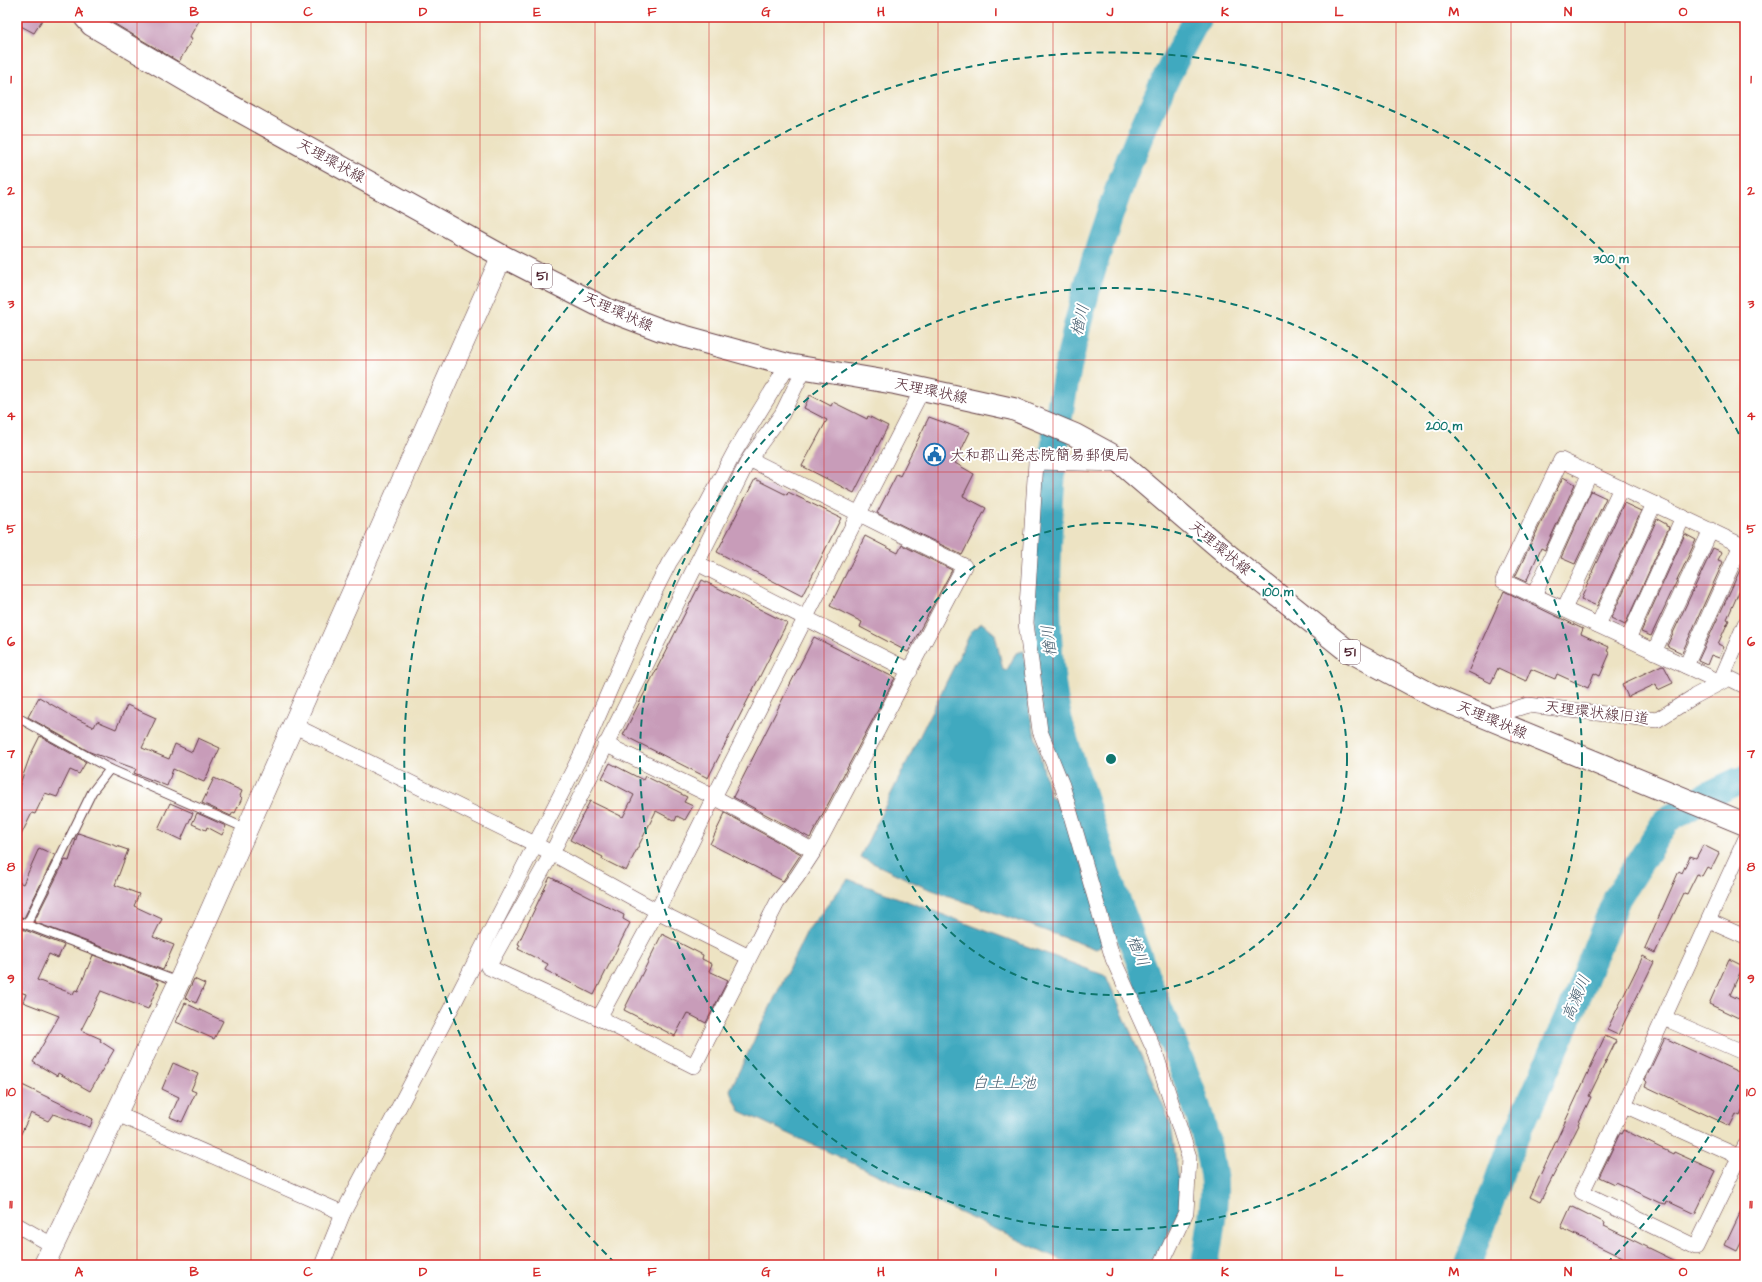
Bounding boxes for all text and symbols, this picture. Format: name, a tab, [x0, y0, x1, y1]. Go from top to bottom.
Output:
text: A	[75, 3, 84, 21]
text: B	[189, 3, 199, 21]
text: C	[303, 3, 313, 21]
text: D	[419, 3, 428, 21]
text: E	[533, 3, 541, 21]
text: F	[647, 3, 657, 21]
text: G	[761, 3, 771, 21]
text: H	[877, 3, 885, 21]
text: I	[995, 3, 997, 21]
text: J	[1106, 3, 1114, 21]
text: K	[1221, 3, 1229, 21]
text: L	[1334, 3, 1344, 21]
text: M	[1449, 3, 1460, 21]
text: N	[1564, 3, 1572, 21]
text: O	[1679, 3, 1688, 21]
text: 1	[10, 70, 12, 88]
text: 1	[1750, 70, 1752, 88]
street label: 天理環状線	[293, 134, 369, 188]
text: 2	[6, 182, 15, 200]
text: 2	[1746, 182, 1755, 200]
text: 300 m	[1592, 251, 1629, 268]
road number: 51	[532, 264, 552, 288]
street label: 天理環状線	[579, 287, 657, 337]
text: 3	[7, 295, 15, 313]
text: 3	[1747, 295, 1755, 313]
water label: 楢川	[1065, 302, 1095, 338]
street label: 天理環状線	[892, 373, 970, 409]
text: 4	[7, 407, 16, 425]
text: 4	[1747, 407, 1756, 425]
text: 200 m	[1425, 418, 1463, 435]
public building icon: 大和郡山発志院簡易郵便局	[922, 442, 948, 468]
place label: 大和郡山発志院簡易郵便局	[950, 445, 1130, 466]
street label: 天理環状線	[1185, 516, 1255, 580]
text: 5	[6, 520, 16, 538]
text: 5	[1746, 520, 1756, 538]
text: 100 m	[1263, 584, 1294, 601]
water label: 楢川	[1036, 624, 1062, 658]
text: 6	[7, 633, 16, 651]
text: 6	[1747, 633, 1756, 651]
road number: 51	[1340, 640, 1360, 664]
street label: 天理環状線	[1453, 696, 1531, 744]
street label: 天理環状線旧道	[1544, 696, 1650, 730]
text: 7	[6, 745, 16, 763]
text: 7	[1746, 745, 1756, 763]
centre of rings	[1104, 752, 1118, 766]
text: 8	[7, 858, 16, 876]
text: 8	[1747, 858, 1756, 876]
water label: 楢川	[1122, 932, 1154, 970]
text: 9	[7, 970, 15, 988]
text: 9	[1747, 970, 1755, 988]
water label: 高瀬川	[1556, 972, 1596, 1024]
water label: 白土上池	[972, 1072, 1037, 1094]
text: 10	[6, 1083, 17, 1101]
text: 10	[1746, 1083, 1757, 1101]
text: 11	[9, 1195, 13, 1213]
text: 11	[1749, 1195, 1753, 1213]
text: A	[75, 1263, 84, 1281]
text: B	[189, 1263, 199, 1281]
text: C	[303, 1263, 313, 1281]
text: D	[419, 1263, 428, 1281]
text: E	[533, 1263, 541, 1281]
text: F	[647, 1263, 657, 1281]
text: G	[761, 1263, 771, 1281]
text: H	[877, 1263, 885, 1281]
text: I	[995, 1263, 997, 1281]
text: J	[1106, 1263, 1114, 1281]
text: K	[1221, 1263, 1229, 1281]
text: L	[1334, 1263, 1344, 1281]
text: M	[1449, 1263, 1460, 1281]
text: N	[1564, 1263, 1572, 1281]
text: O	[1679, 1263, 1688, 1281]

